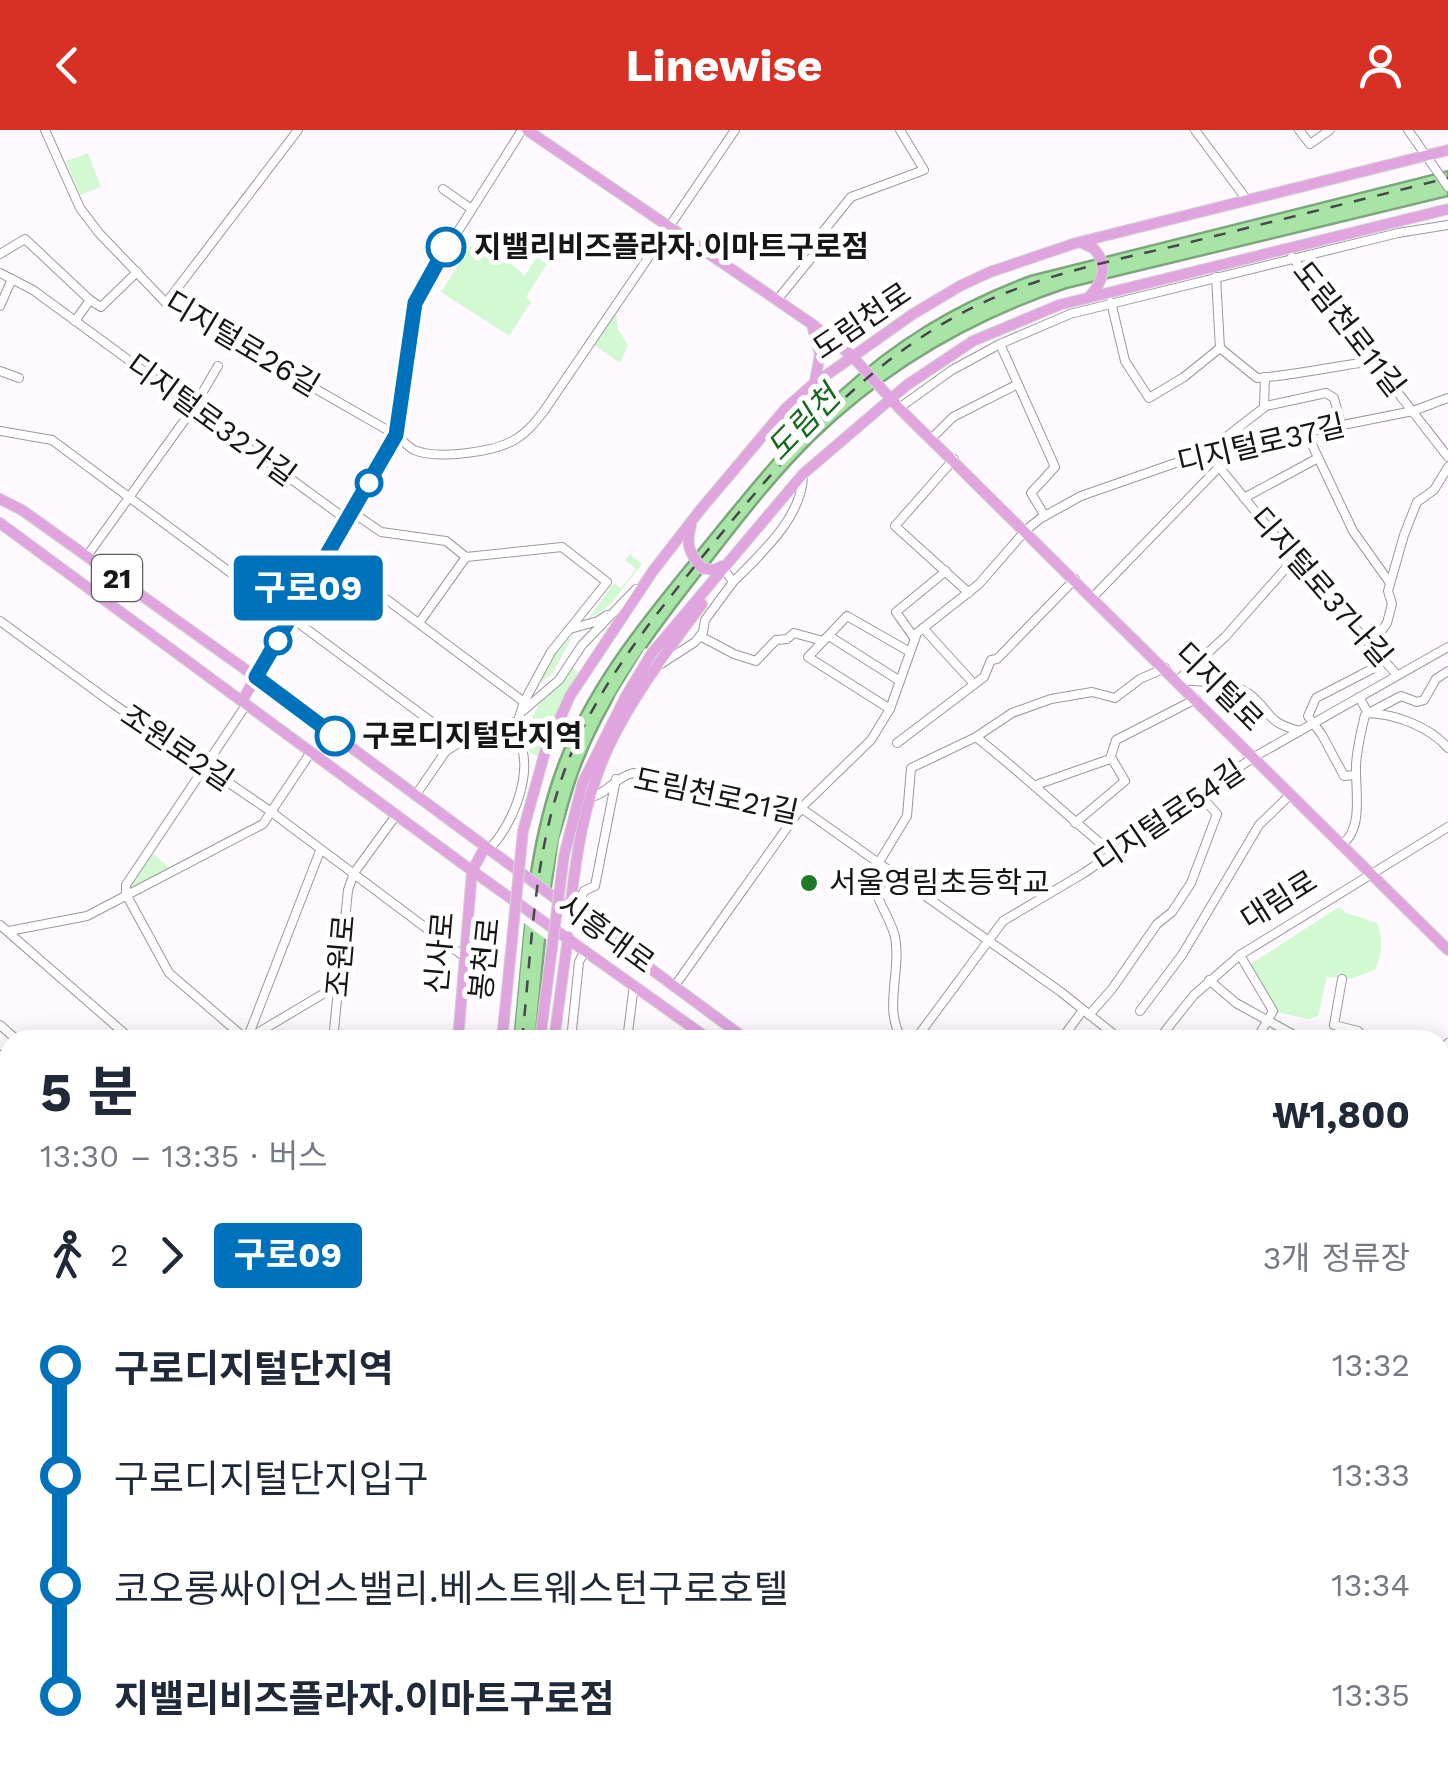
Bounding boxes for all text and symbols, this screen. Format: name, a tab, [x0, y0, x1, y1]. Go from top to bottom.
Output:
icon: back	[40, 38, 95, 93]
icon: person	[1353, 38, 1408, 93]
text: Linewise	[626, 39, 823, 92]
marker: 지밸리비즈플라자.이마트구로점	[427, 228, 465, 266]
place label: 지밸리비즈플라자.이마트구로점	[474, 229, 869, 264]
street label: 도림천로11길	[1286, 254, 1413, 403]
street label: 도림천로	[806, 275, 917, 366]
street label: 디지털로26길	[159, 284, 326, 403]
street label: 디지털로32가길	[120, 346, 303, 493]
water label: 도림천	[759, 375, 850, 468]
street label: 디지털로37길	[1174, 407, 1348, 480]
unlabelled marker	[356, 470, 382, 496]
street label: 디지털로37나길	[1243, 500, 1400, 673]
road number: 21	[92, 555, 142, 601]
line badge: 구로09	[238, 556, 378, 620]
text: 구로09	[254, 567, 362, 609]
unlabelled marker	[265, 628, 291, 654]
street label: 디지털로	[1168, 635, 1271, 738]
street label: 조원로2길	[114, 697, 240, 798]
marker: 구로디지털단지역	[316, 717, 354, 755]
place label: 구로디지털단지역	[362, 718, 583, 753]
street label: 디지털로54길	[1087, 752, 1251, 879]
street label: 도림천로21길	[631, 761, 802, 830]
street label: 대림로	[1234, 863, 1323, 936]
place label: 서울영림초등학교	[829, 865, 1050, 900]
marker: 서울영림초등학교	[798, 872, 820, 894]
street label: 시흥대로	[551, 887, 661, 980]
street label: 신사로	[418, 910, 461, 996]
street label: 조원로	[319, 913, 362, 999]
street label: 봉천로	[463, 916, 506, 1002]
text: 5 분	[40, 1060, 138, 1124]
text: ₩1,800	[1272, 1093, 1410, 1137]
text: 13:30 – 13:35 · 버스	[40, 1137, 327, 1175]
icon: walk	[40, 1228, 95, 1283]
icon: forward	[144, 1228, 199, 1283]
text: 구로09	[234, 1234, 342, 1276]
text: 2	[110, 1236, 129, 1274]
text: 3개 정류장	[1263, 1239, 1410, 1277]
text: 13:32	[1332, 1346, 1410, 1384]
text: 구로디지털단지역	[114, 1347, 394, 1391]
text: 13:33	[1332, 1456, 1410, 1494]
text: 구로디지털단지입구	[114, 1457, 429, 1501]
text: 13:34	[1331, 1566, 1410, 1604]
text: 코오롱싸이언스밸리.베스트웨스턴구로호텔	[114, 1567, 788, 1611]
text: 13:35	[1332, 1676, 1410, 1714]
text: 지밸리비즈플라자.이마트구로점	[114, 1677, 614, 1721]

